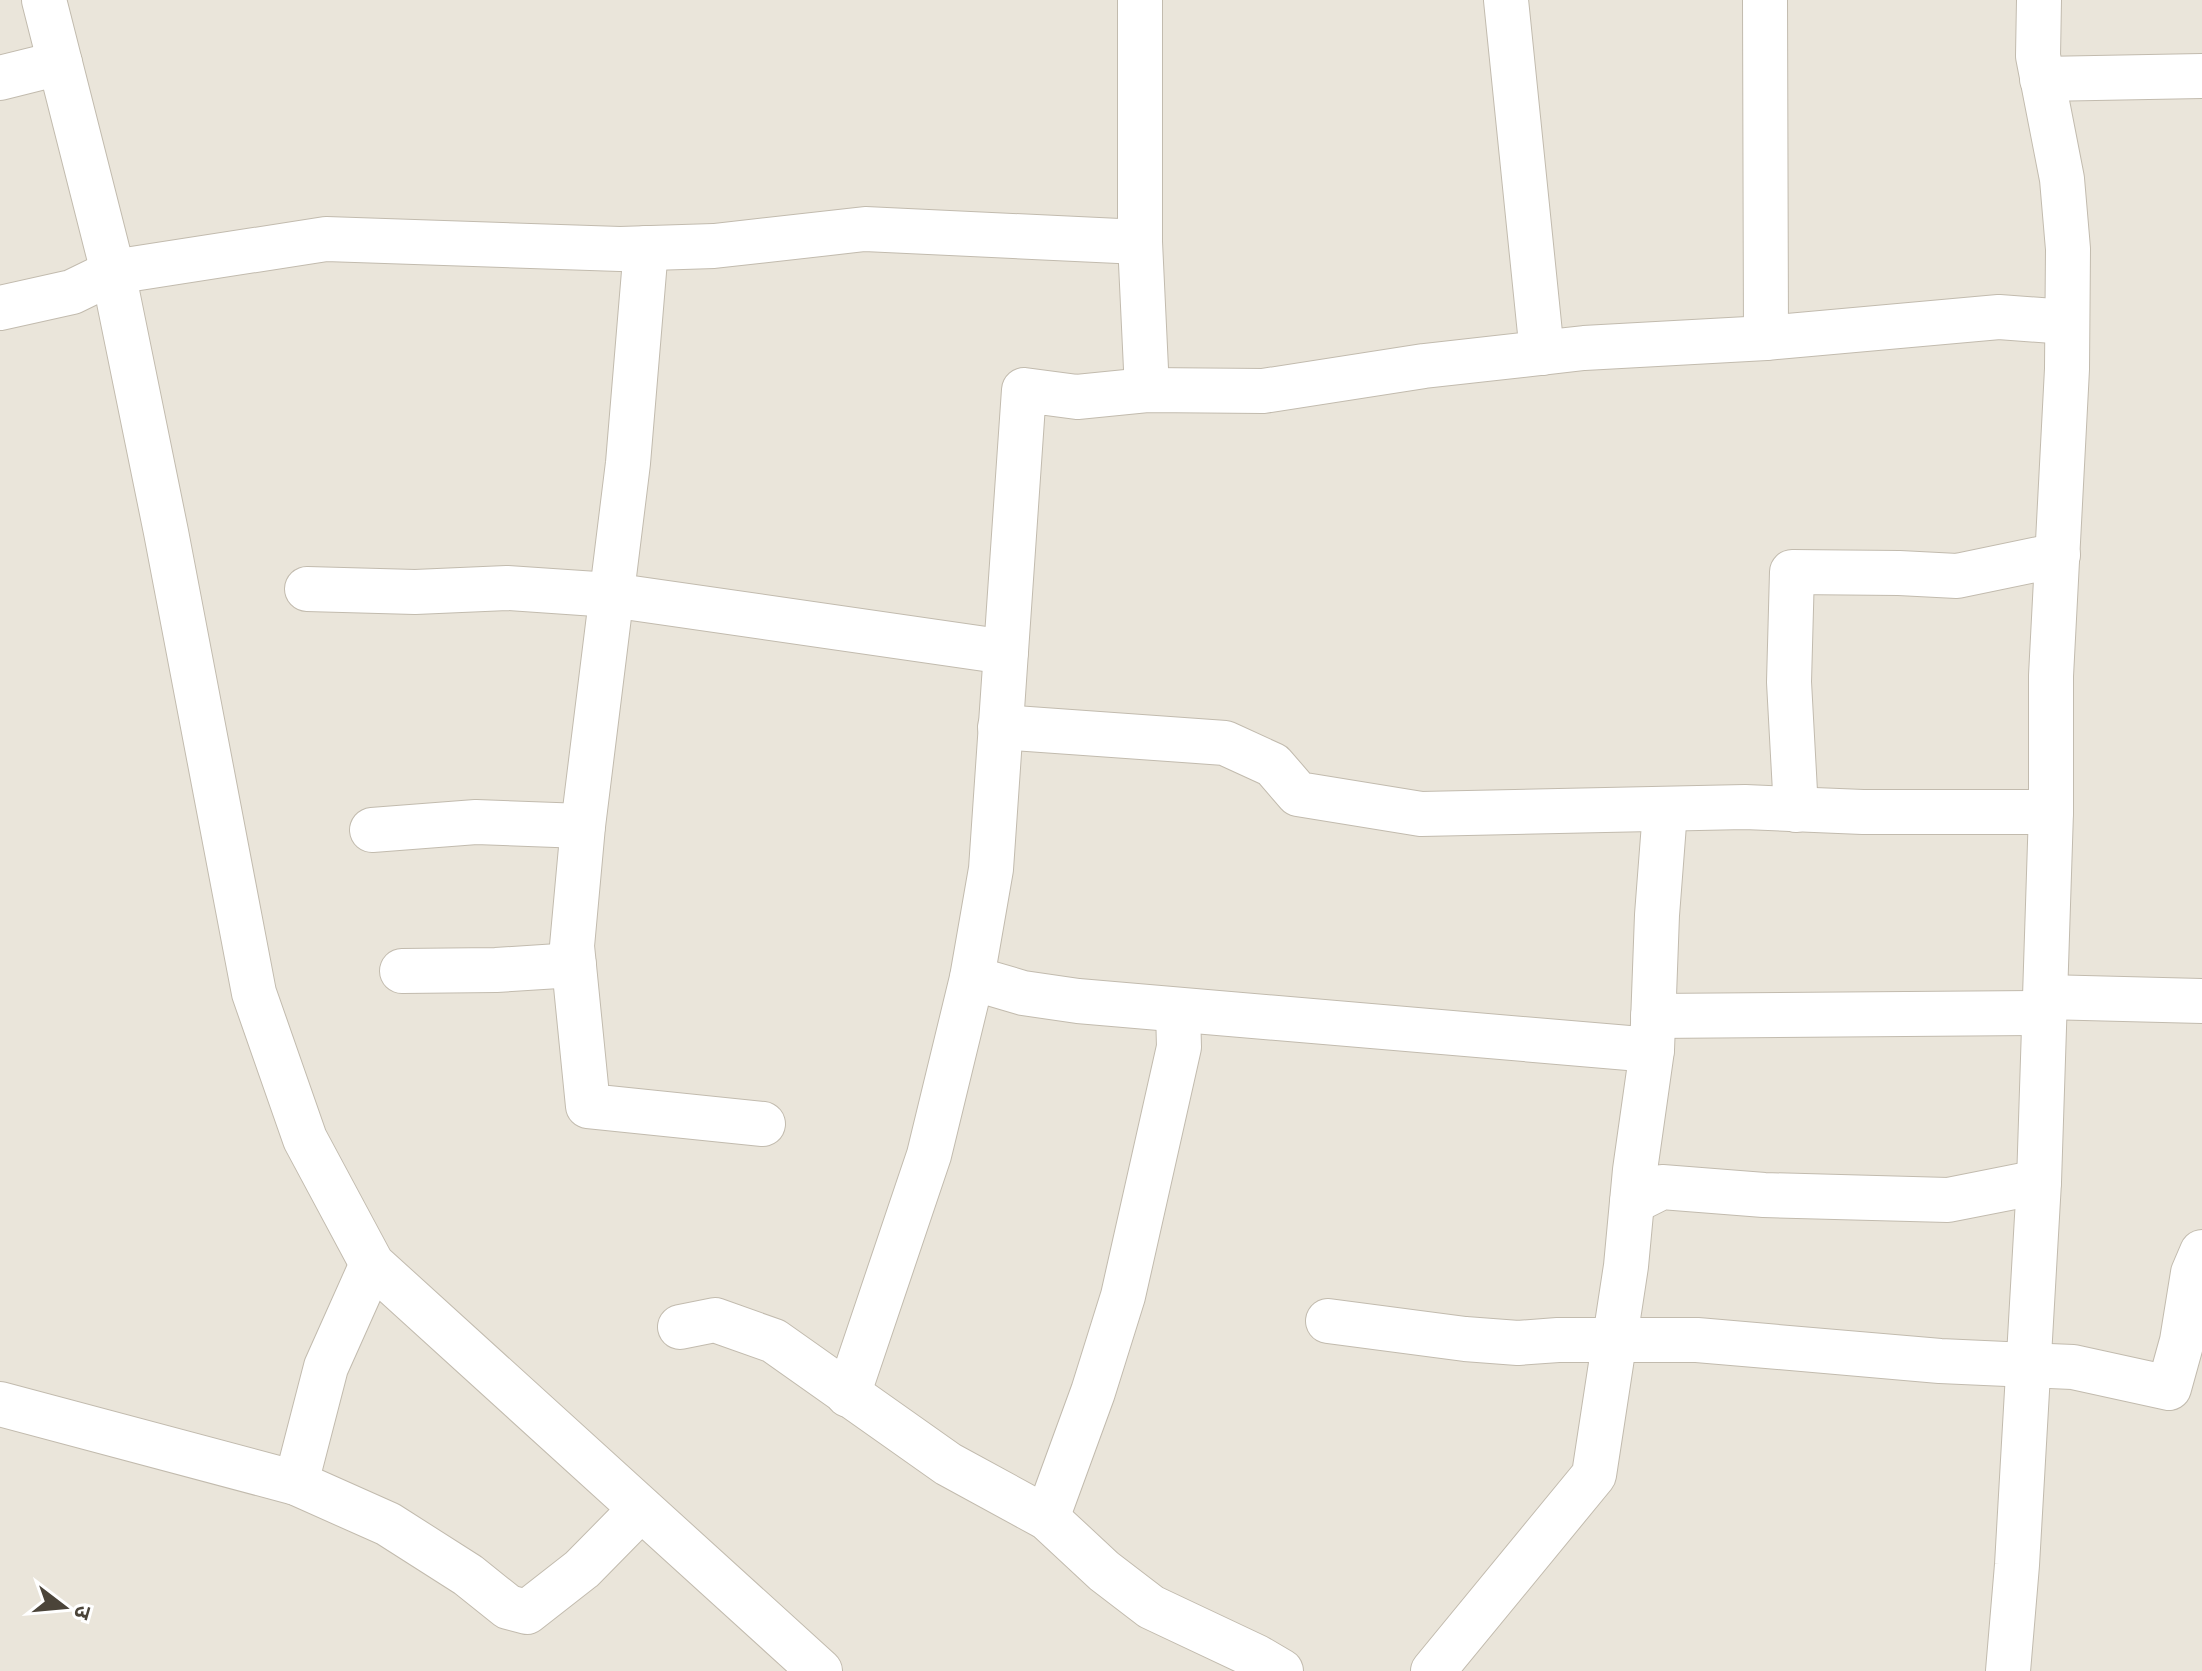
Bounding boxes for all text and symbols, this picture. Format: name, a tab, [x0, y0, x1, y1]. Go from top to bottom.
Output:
north arrow	[24, 1567, 104, 1647]
text: उ	[68, 1602, 97, 1623]

